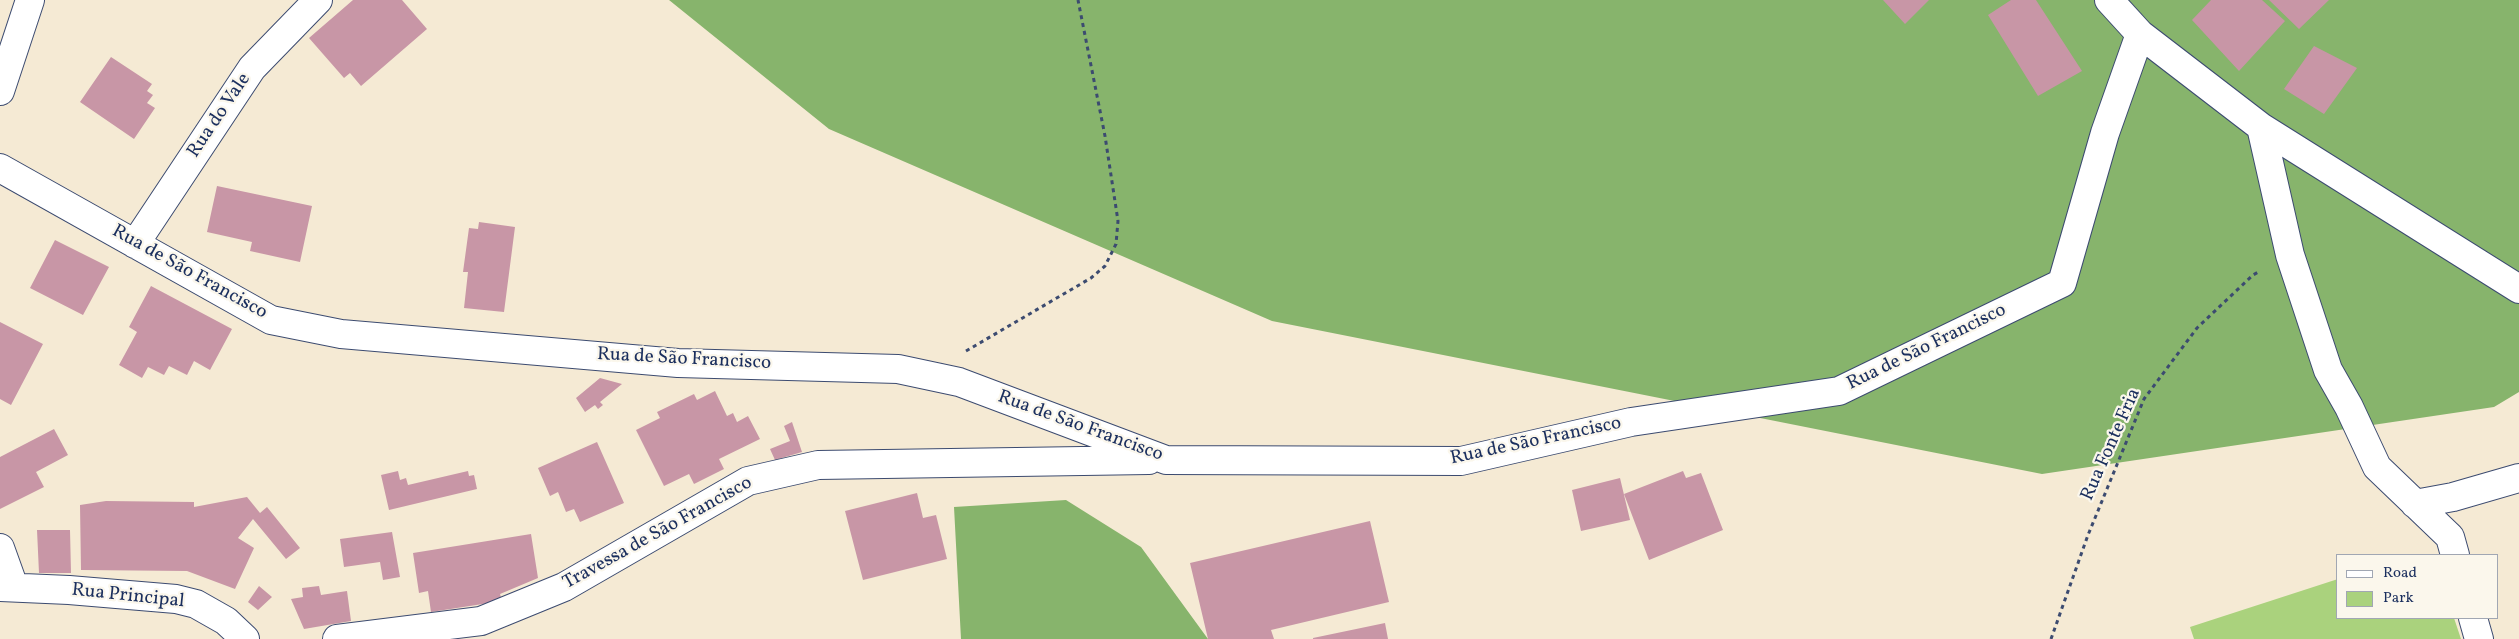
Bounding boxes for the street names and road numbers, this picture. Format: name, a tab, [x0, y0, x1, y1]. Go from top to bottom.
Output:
street label: Rua do Vale	[183, 69, 257, 163]
street label: Rua de São Francisco	[107, 221, 271, 325]
street label: Rua de São Francisco	[1844, 300, 2010, 396]
street label: Rua de São Francisco	[596, 344, 772, 376]
street label: Rua Fonte Fria	[2077, 385, 2147, 505]
street label: Rua de São Francisco	[994, 387, 1166, 467]
street label: Rua de São Francisco	[1448, 413, 1624, 471]
street label: Travessa de São Francisco	[559, 472, 757, 596]
street label: Rua Principal	[70, 580, 186, 614]

